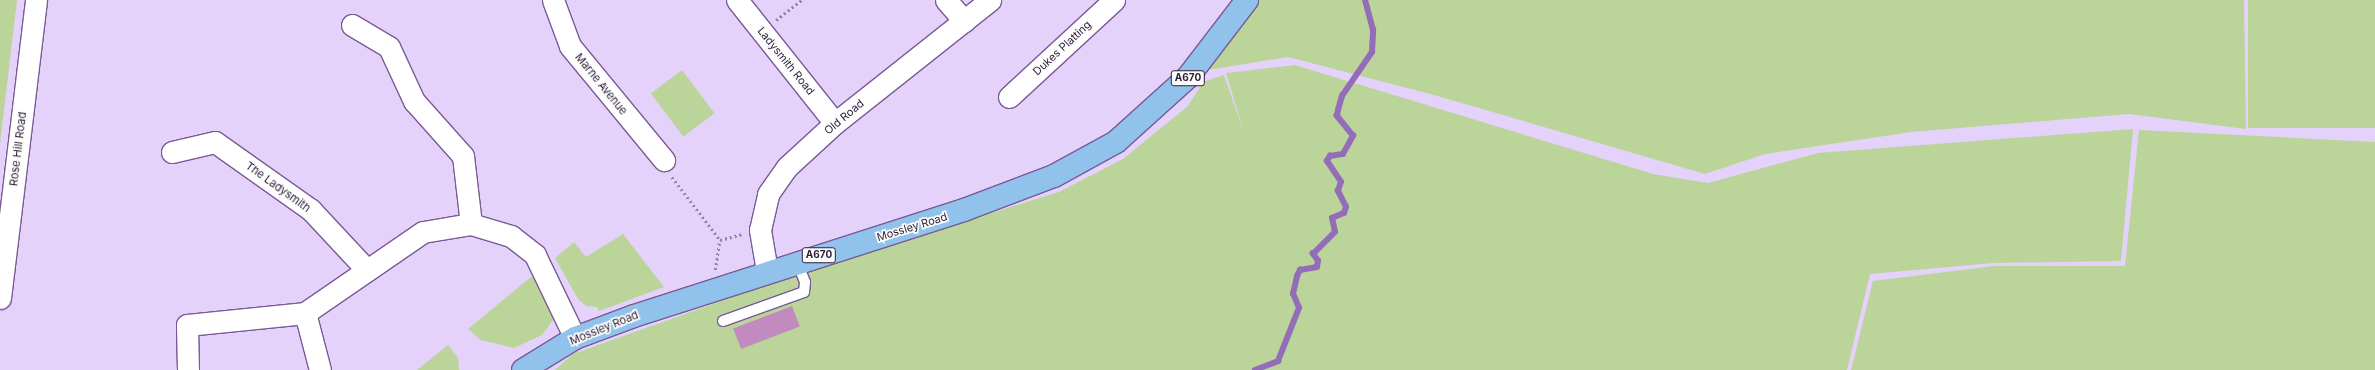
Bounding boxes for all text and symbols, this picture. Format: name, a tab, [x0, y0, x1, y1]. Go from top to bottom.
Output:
street label: Dukes Platting	[1030, 18, 1094, 78]
street label: Ladysmith Road	[755, 25, 817, 97]
street label: Marne Avenue	[572, 51, 630, 117]
road number: A670	[1170, 70, 1206, 86]
street label: Old Road	[822, 97, 866, 137]
street label: Rose Hill Road	[7, 111, 29, 187]
street label: The Ladysmith	[243, 159, 313, 215]
street label: Mossley Road	[875, 210, 949, 244]
road number: A670	[801, 247, 837, 263]
street label: Mossley Road	[568, 308, 640, 348]

